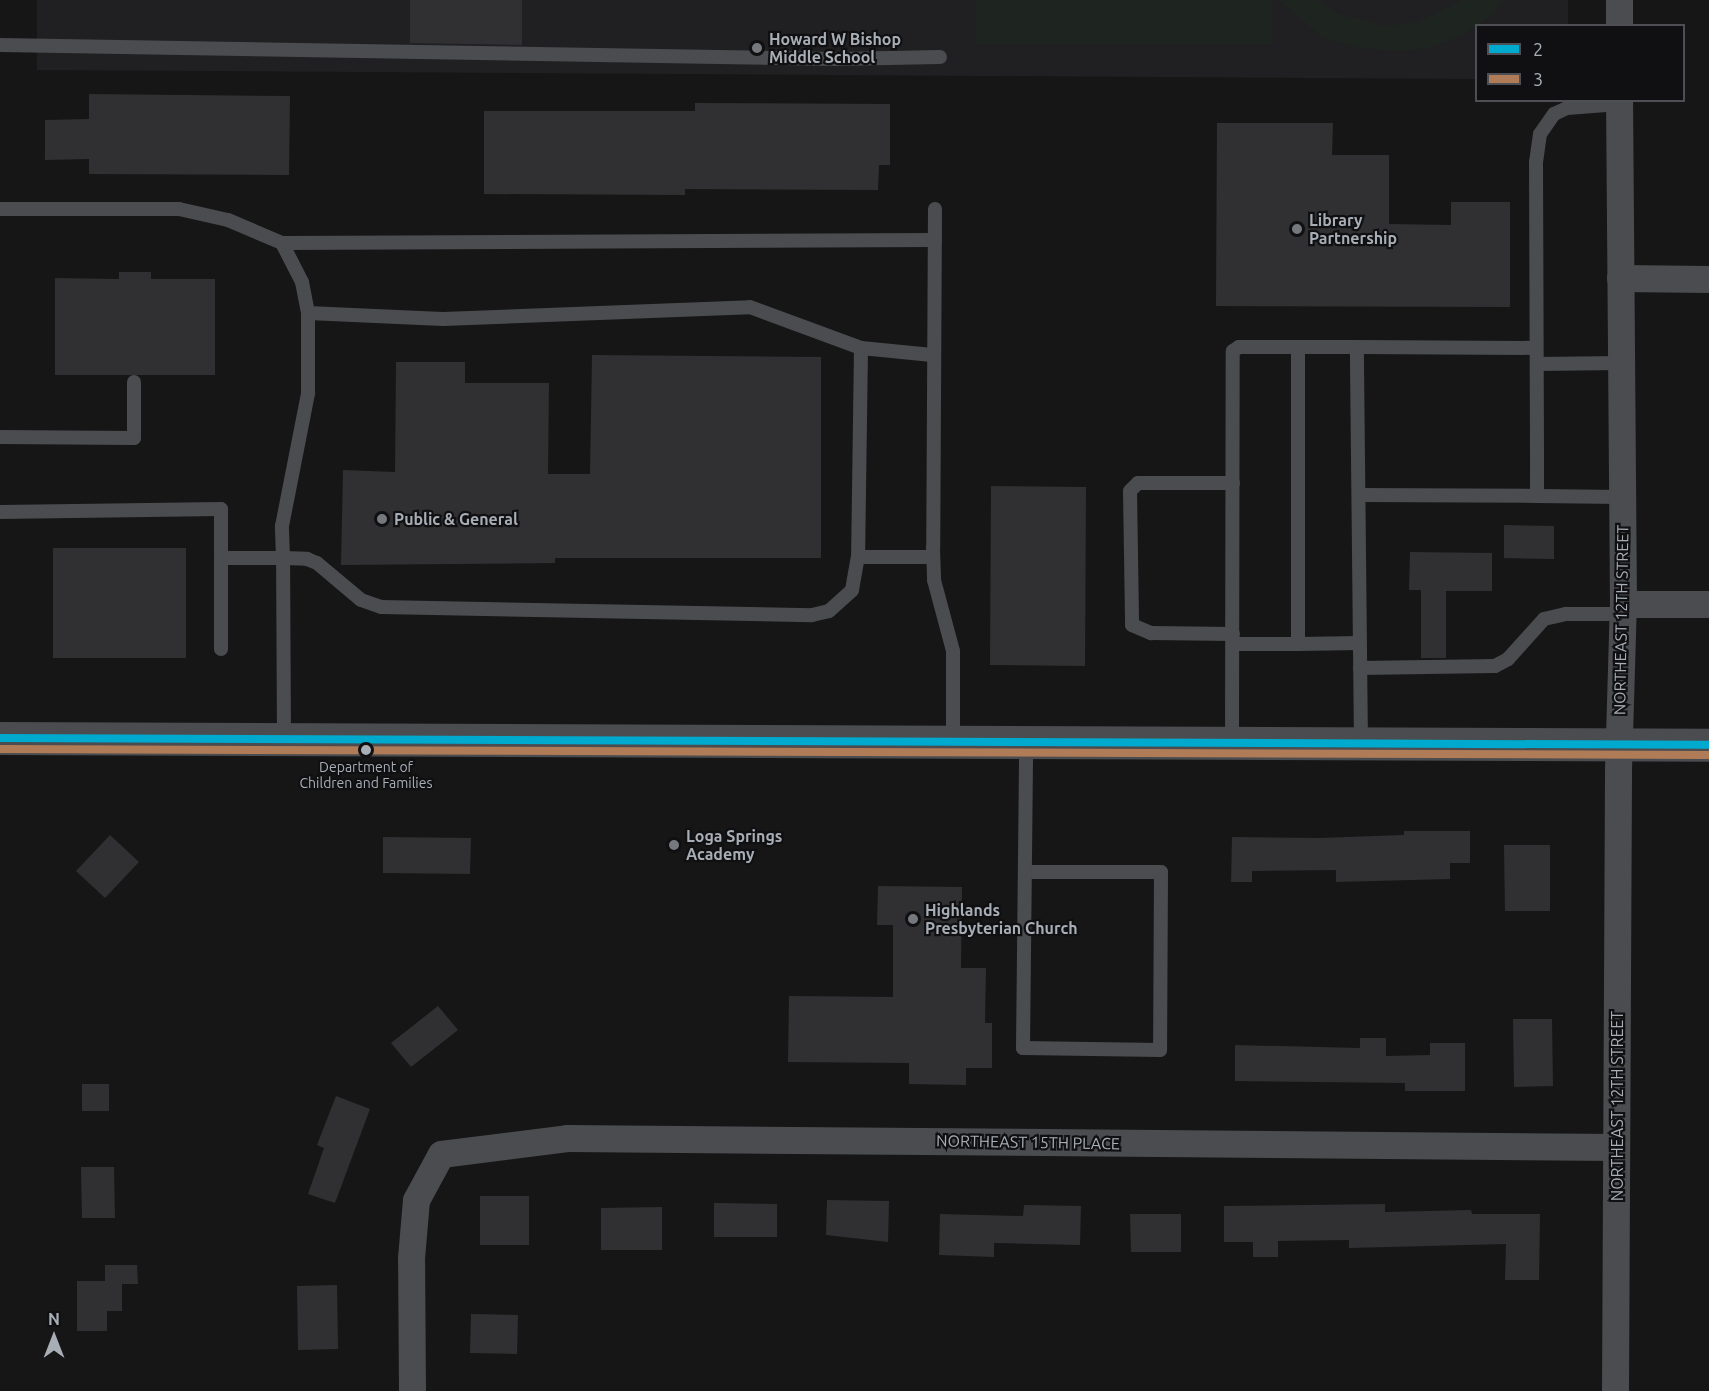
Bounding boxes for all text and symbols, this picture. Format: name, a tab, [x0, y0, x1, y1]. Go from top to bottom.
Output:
legend	[1475, 24, 1685, 102]
place label: Howard W Bishop Middle School	[769, 29, 901, 67]
text: 2	[1533, 39, 1543, 59]
marker: Howard W Bishop Middle School	[750, 41, 764, 55]
text: 3	[1533, 69, 1543, 89]
place label: Library Partnership	[1309, 210, 1397, 248]
marker: Library Partnership	[1290, 222, 1304, 236]
place label: Public & General	[394, 509, 518, 529]
marker: Public & General	[375, 512, 389, 526]
street label: NORTHEAST 12TH STREET	[1610, 525, 1632, 715]
marker: Department of Children and Families	[360, 744, 372, 756]
place label: Department of Children and Families	[299, 759, 433, 792]
place label: Loga Springs Academy	[686, 826, 782, 864]
marker: Loga Springs Academy	[667, 838, 681, 852]
place label: Highlands Presbyterian Church	[925, 900, 1078, 938]
marker: Highlands Presbyterian Church	[906, 912, 920, 926]
street label: NORTHEAST 12TH STREET	[1607, 1011, 1627, 1201]
street label: NORTHEAST 15TH PLACE	[936, 1131, 1120, 1153]
north arrow	[24, 1307, 84, 1367]
text: N	[48, 1310, 60, 1328]

